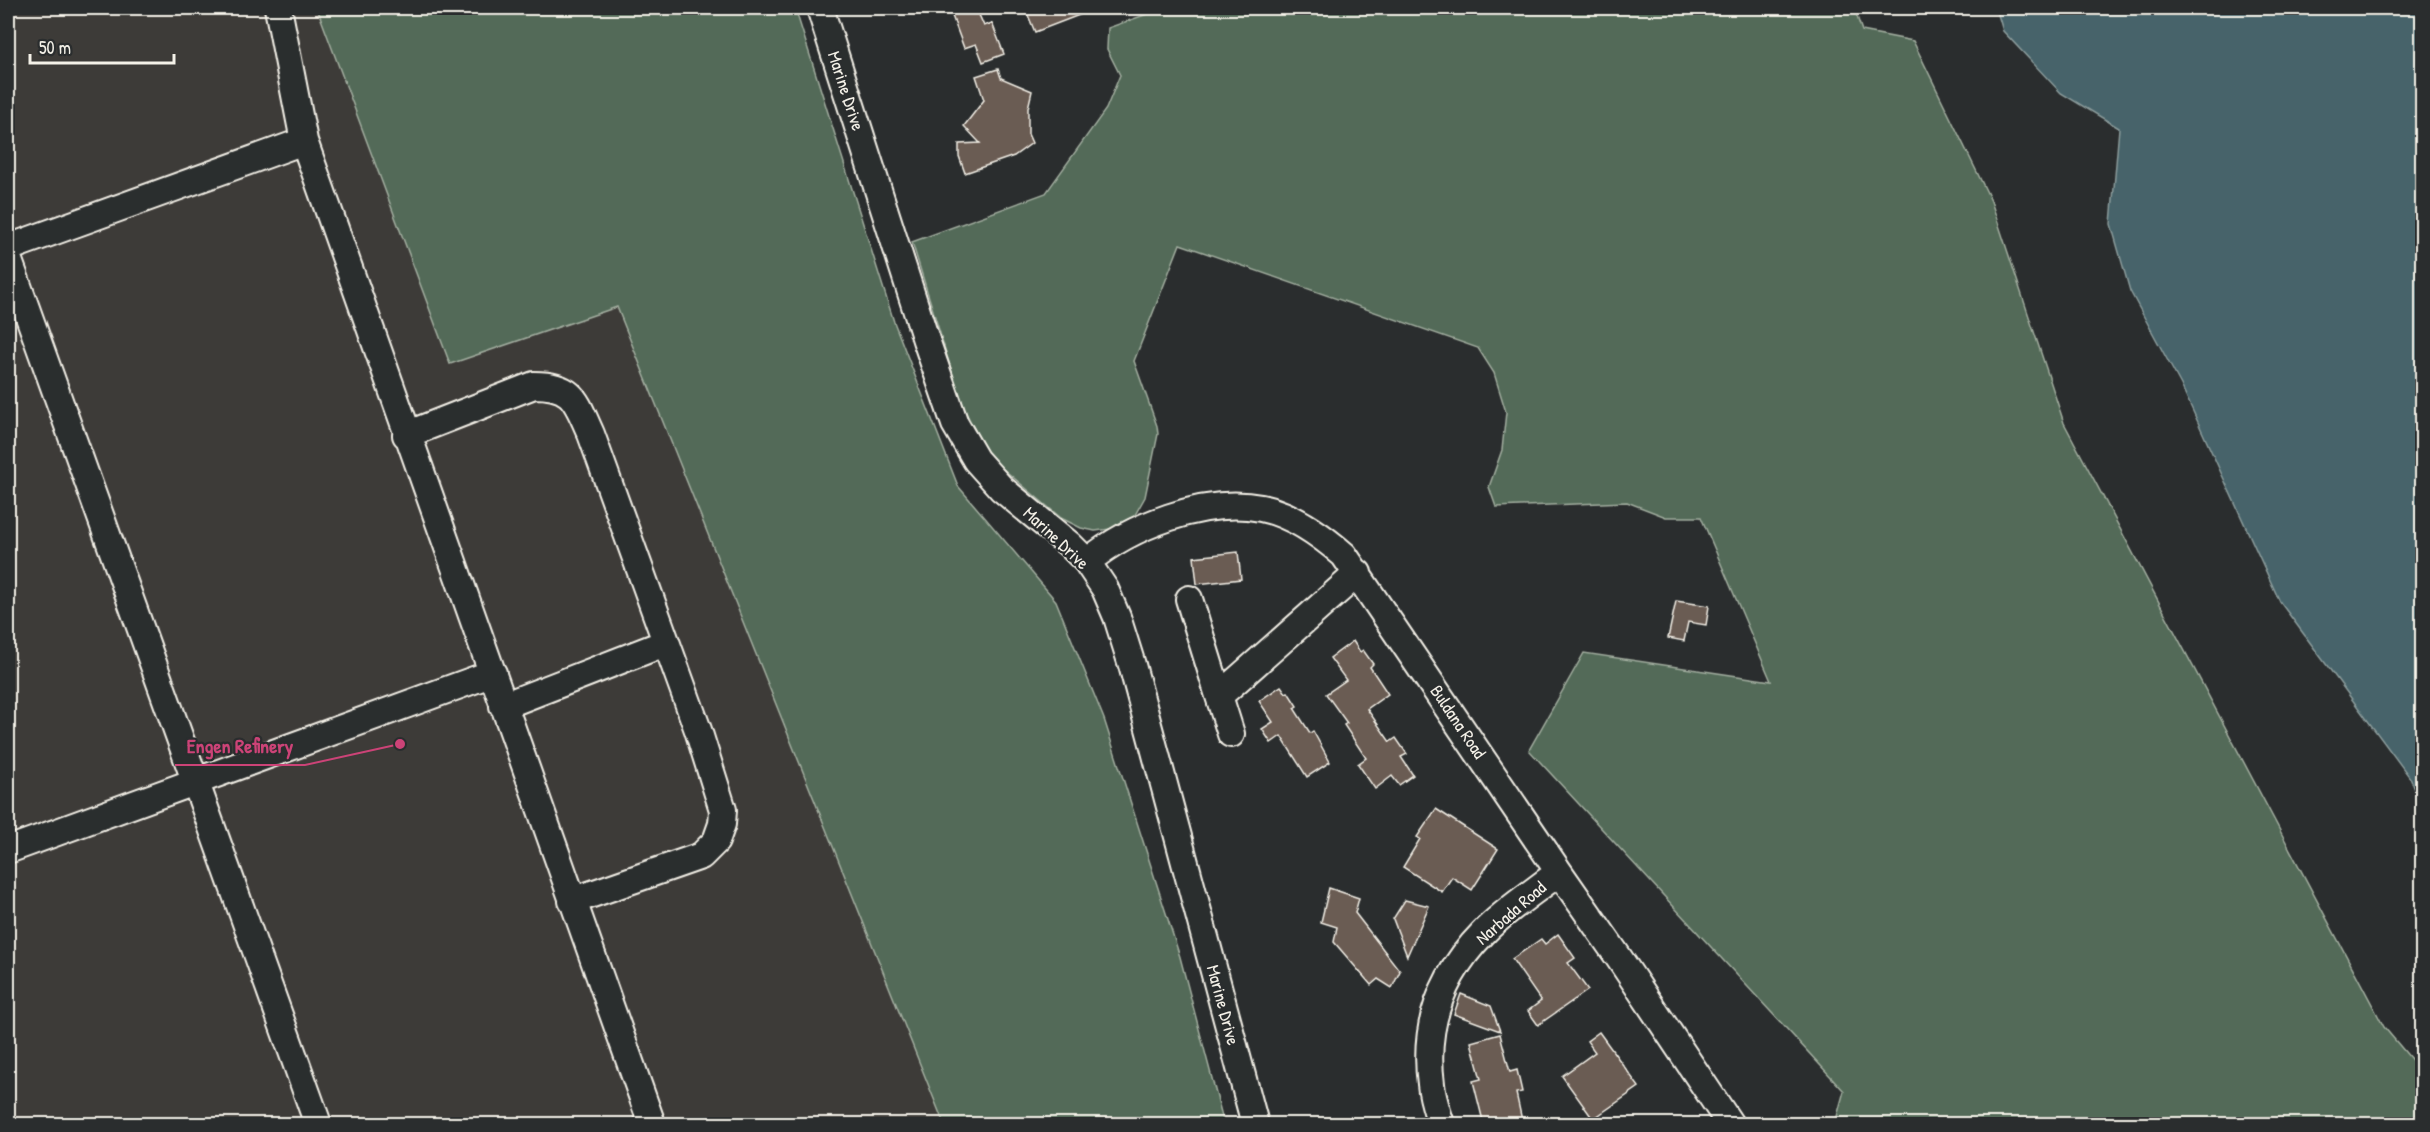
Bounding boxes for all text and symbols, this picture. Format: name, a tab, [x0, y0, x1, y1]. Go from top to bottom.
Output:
scale bar	[30, 27, 174, 65]
text: 50 m	[39, 35, 71, 60]
street label: Marine Drive	[822, 48, 871, 134]
street label: Marine Drive	[1018, 501, 1095, 575]
street label: Buldana Road	[1425, 680, 1492, 764]
callout: Engen Refinery	[175, 727, 305, 765]
text: Engen Refinery	[187, 732, 294, 760]
street label: Narbada Road	[1470, 875, 1551, 950]
street label: Marine Drive	[1201, 962, 1246, 1048]

